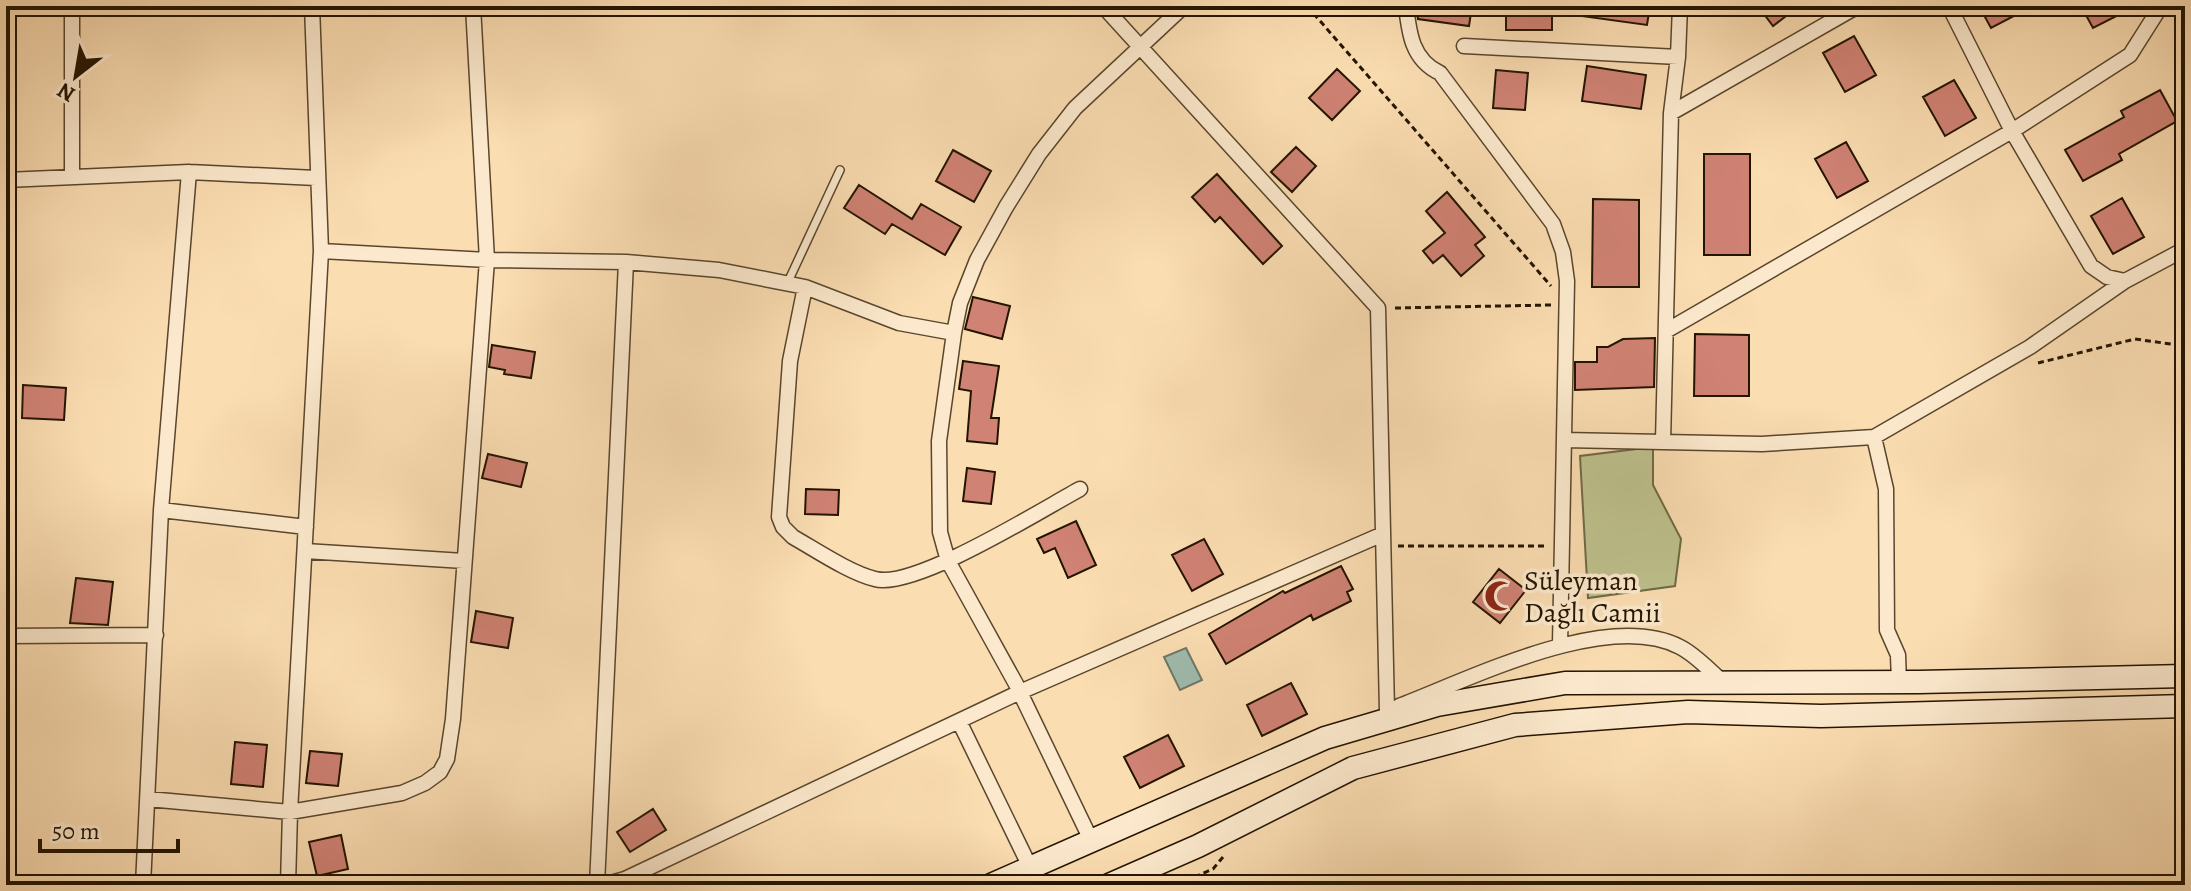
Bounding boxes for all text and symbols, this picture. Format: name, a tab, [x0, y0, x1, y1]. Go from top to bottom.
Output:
north arrow	[36, 36, 116, 116]
text: N	[52, 75, 81, 109]
place label: Süleyman Dağlı Camii	[1524, 562, 1661, 632]
mosque icon: Süleyman Dağlı Camii	[1483, 579, 1517, 613]
scale bar	[40, 803, 178, 853]
text: 50 m	[52, 815, 100, 847]

